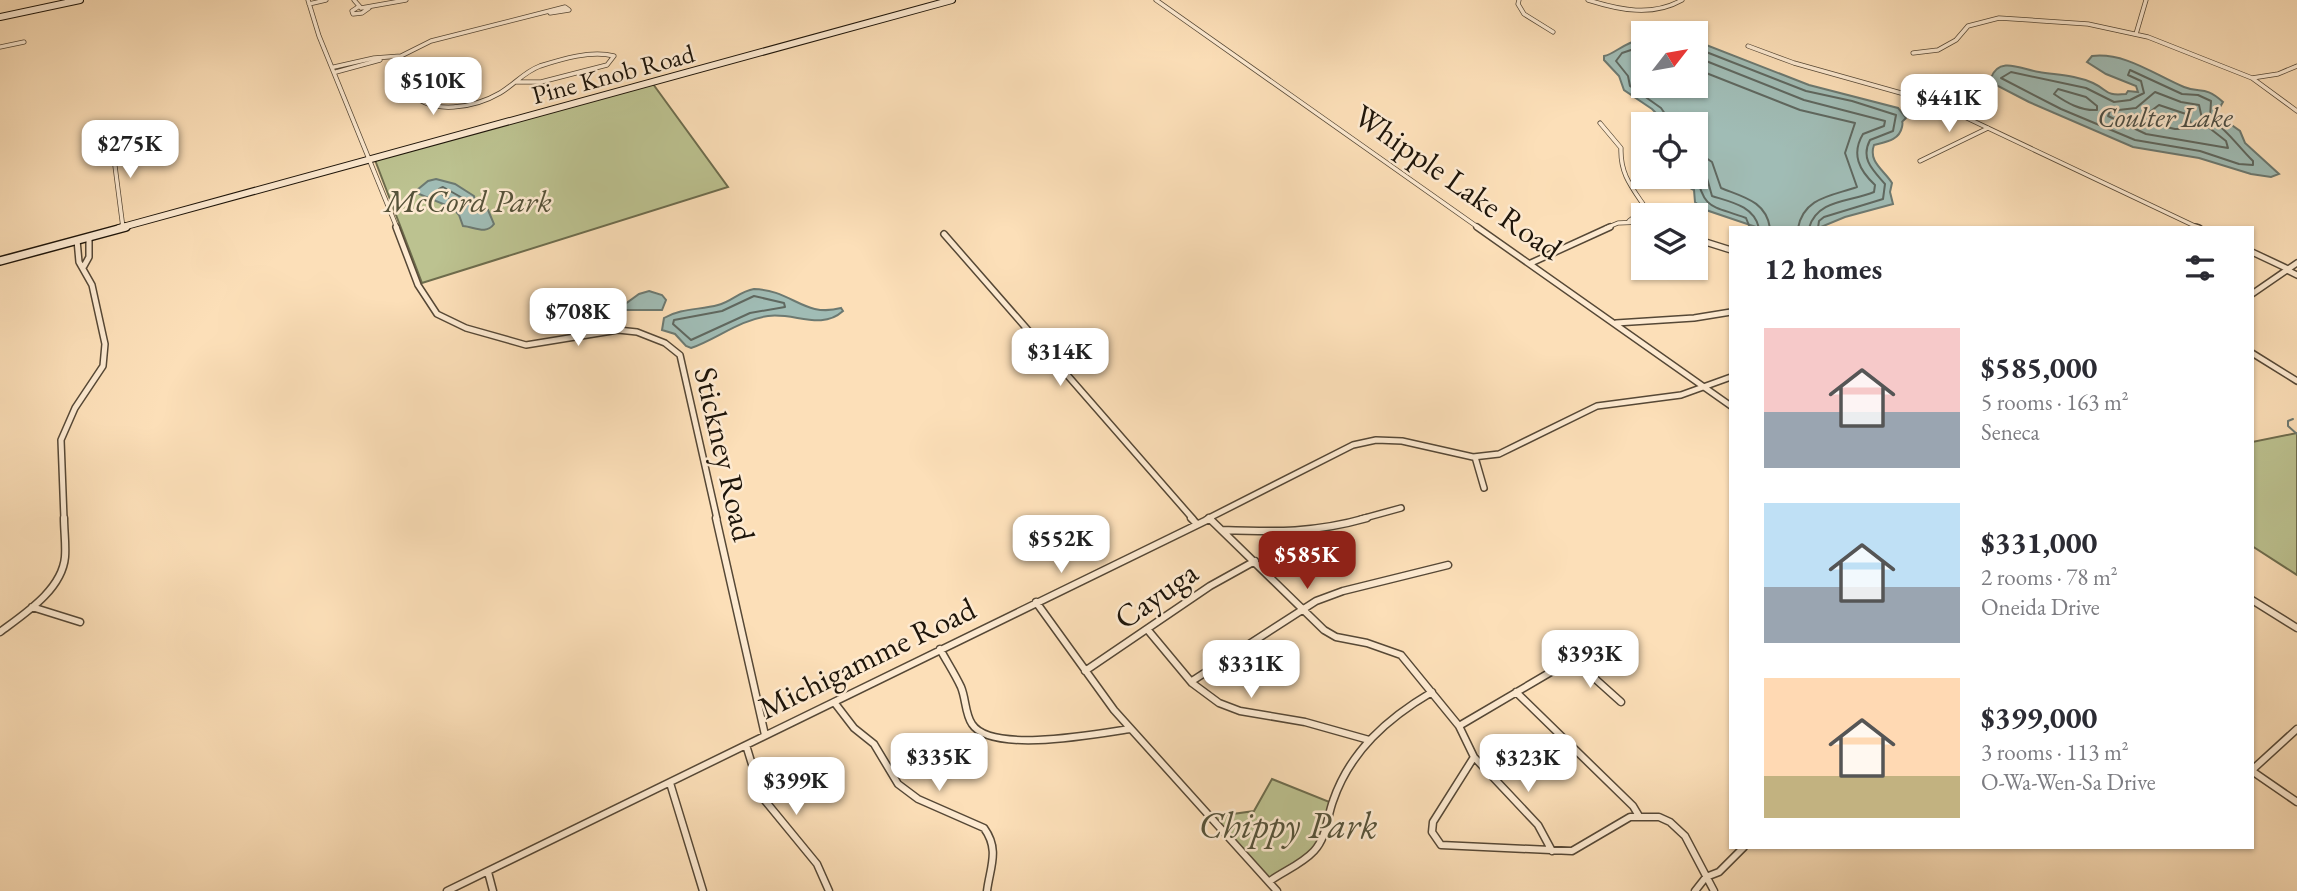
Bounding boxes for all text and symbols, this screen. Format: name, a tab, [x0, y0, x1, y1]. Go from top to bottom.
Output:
north arrow	[1631, 21, 1708, 98]
map controls	[1631, 21, 1708, 280]
street label: Pine Knob Road	[528, 36, 699, 112]
pin: $510K	[384, 58, 482, 117]
text: $510K	[401, 65, 465, 95]
pin: $441K	[1900, 74, 1998, 134]
text: $441K	[1917, 82, 1981, 112]
street label: Whipple Lake Road	[1346, 94, 1571, 270]
water label: Coulter Lake	[2097, 99, 2233, 135]
button: locate	[1631, 112, 1708, 189]
pin: $275K	[81, 120, 179, 180]
text: $275K	[98, 128, 162, 158]
park label: McCord Park	[382, 180, 552, 222]
button: layers	[1631, 203, 1708, 280]
text: 12 homes	[1764, 249, 1882, 288]
icon: filters	[2181, 249, 2219, 287]
pin: $708K	[529, 288, 627, 348]
text: $708K	[546, 296, 610, 326]
pin: $314K	[1011, 328, 1109, 388]
text: $314K	[1028, 336, 1092, 366]
text: $585,000	[1981, 348, 2097, 387]
icon: home	[1820, 356, 1904, 440]
street label: Stickney Road	[685, 363, 766, 546]
text: 5 rooms · 163 m²	[1981, 387, 2129, 417]
text: Seneca	[1981, 417, 2040, 447]
pin: $552K	[1012, 516, 1110, 575]
text: $552K	[1029, 523, 1093, 553]
text: $331,000	[1981, 523, 2097, 562]
icon: home	[1820, 531, 1904, 615]
pin: $585K	[1258, 532, 1356, 591]
text: $585K	[1275, 539, 1339, 569]
street label: Cayuga	[1106, 551, 1206, 639]
text: 2 rooms · 78 m²	[1981, 562, 2118, 592]
street label: Michigamme Road	[752, 587, 983, 729]
text: Oneida Drive	[1981, 592, 2100, 622]
pin: $393K	[1541, 630, 1639, 690]
text: $393K	[1558, 638, 1622, 668]
pin: $331K	[1202, 640, 1300, 700]
text: $331K	[1219, 648, 1283, 678]
text: $399,000	[1981, 698, 2097, 737]
icon: home	[1820, 706, 1904, 790]
pin: $335K	[890, 734, 988, 793]
pin: $323K	[1479, 734, 1577, 794]
text: 3 rooms · 113 m²	[1981, 737, 2129, 767]
text: $335K	[907, 741, 971, 771]
text: $323K	[1496, 742, 1560, 772]
pin: $399K	[747, 758, 845, 817]
text: $399K	[764, 765, 828, 795]
text: O-Wa-Wen-Sa Drive	[1981, 767, 2156, 797]
park label: Chippy Park	[1199, 800, 1377, 849]

